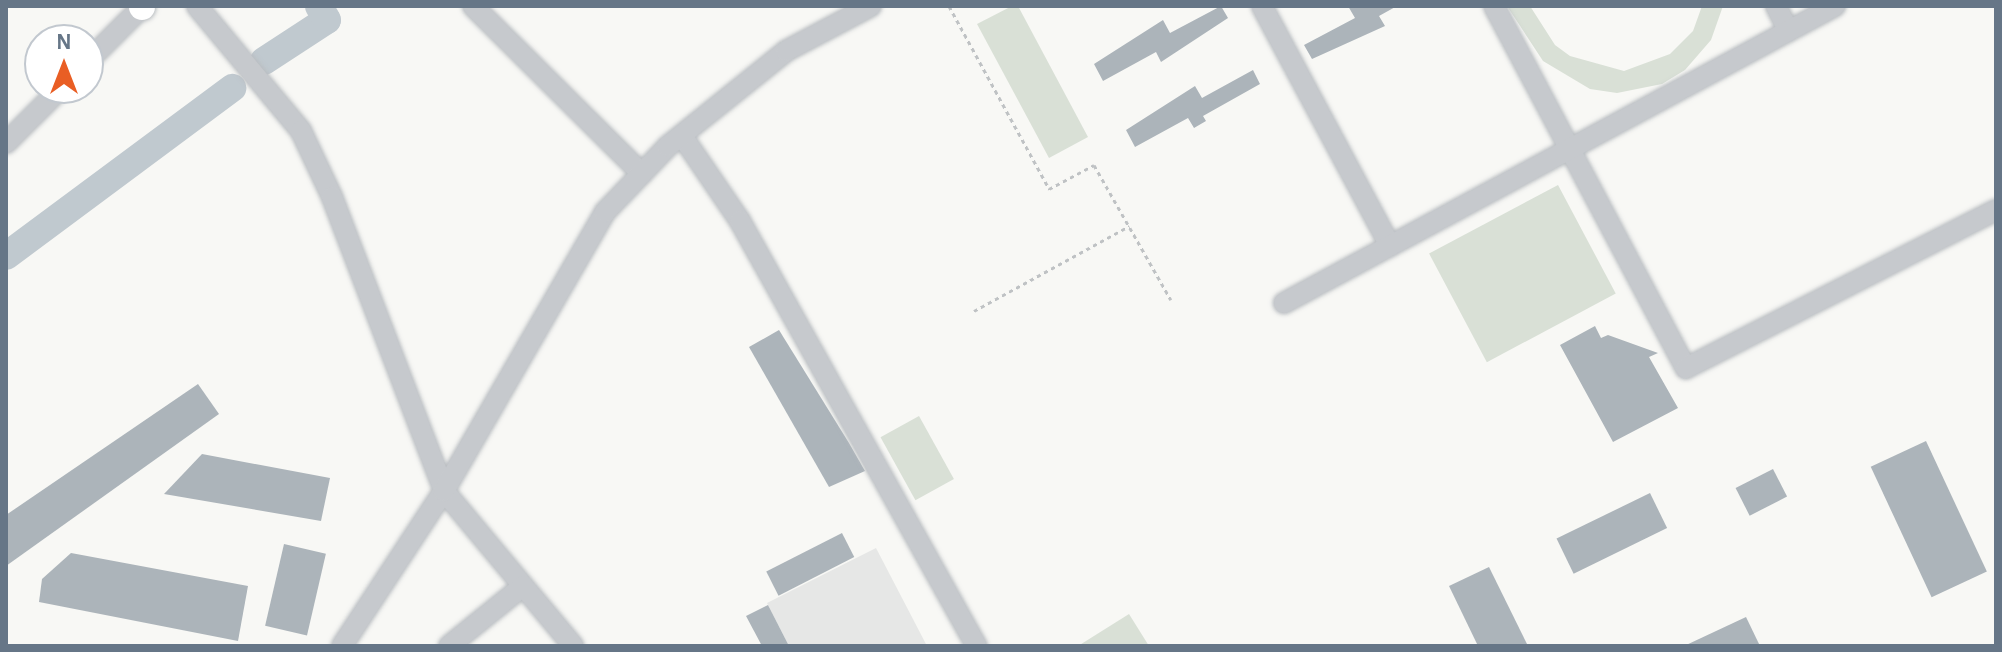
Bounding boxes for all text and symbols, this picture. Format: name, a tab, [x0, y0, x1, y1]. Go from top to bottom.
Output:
north arrow	[24, 24, 104, 104]
text: N	[56, 31, 72, 53]

